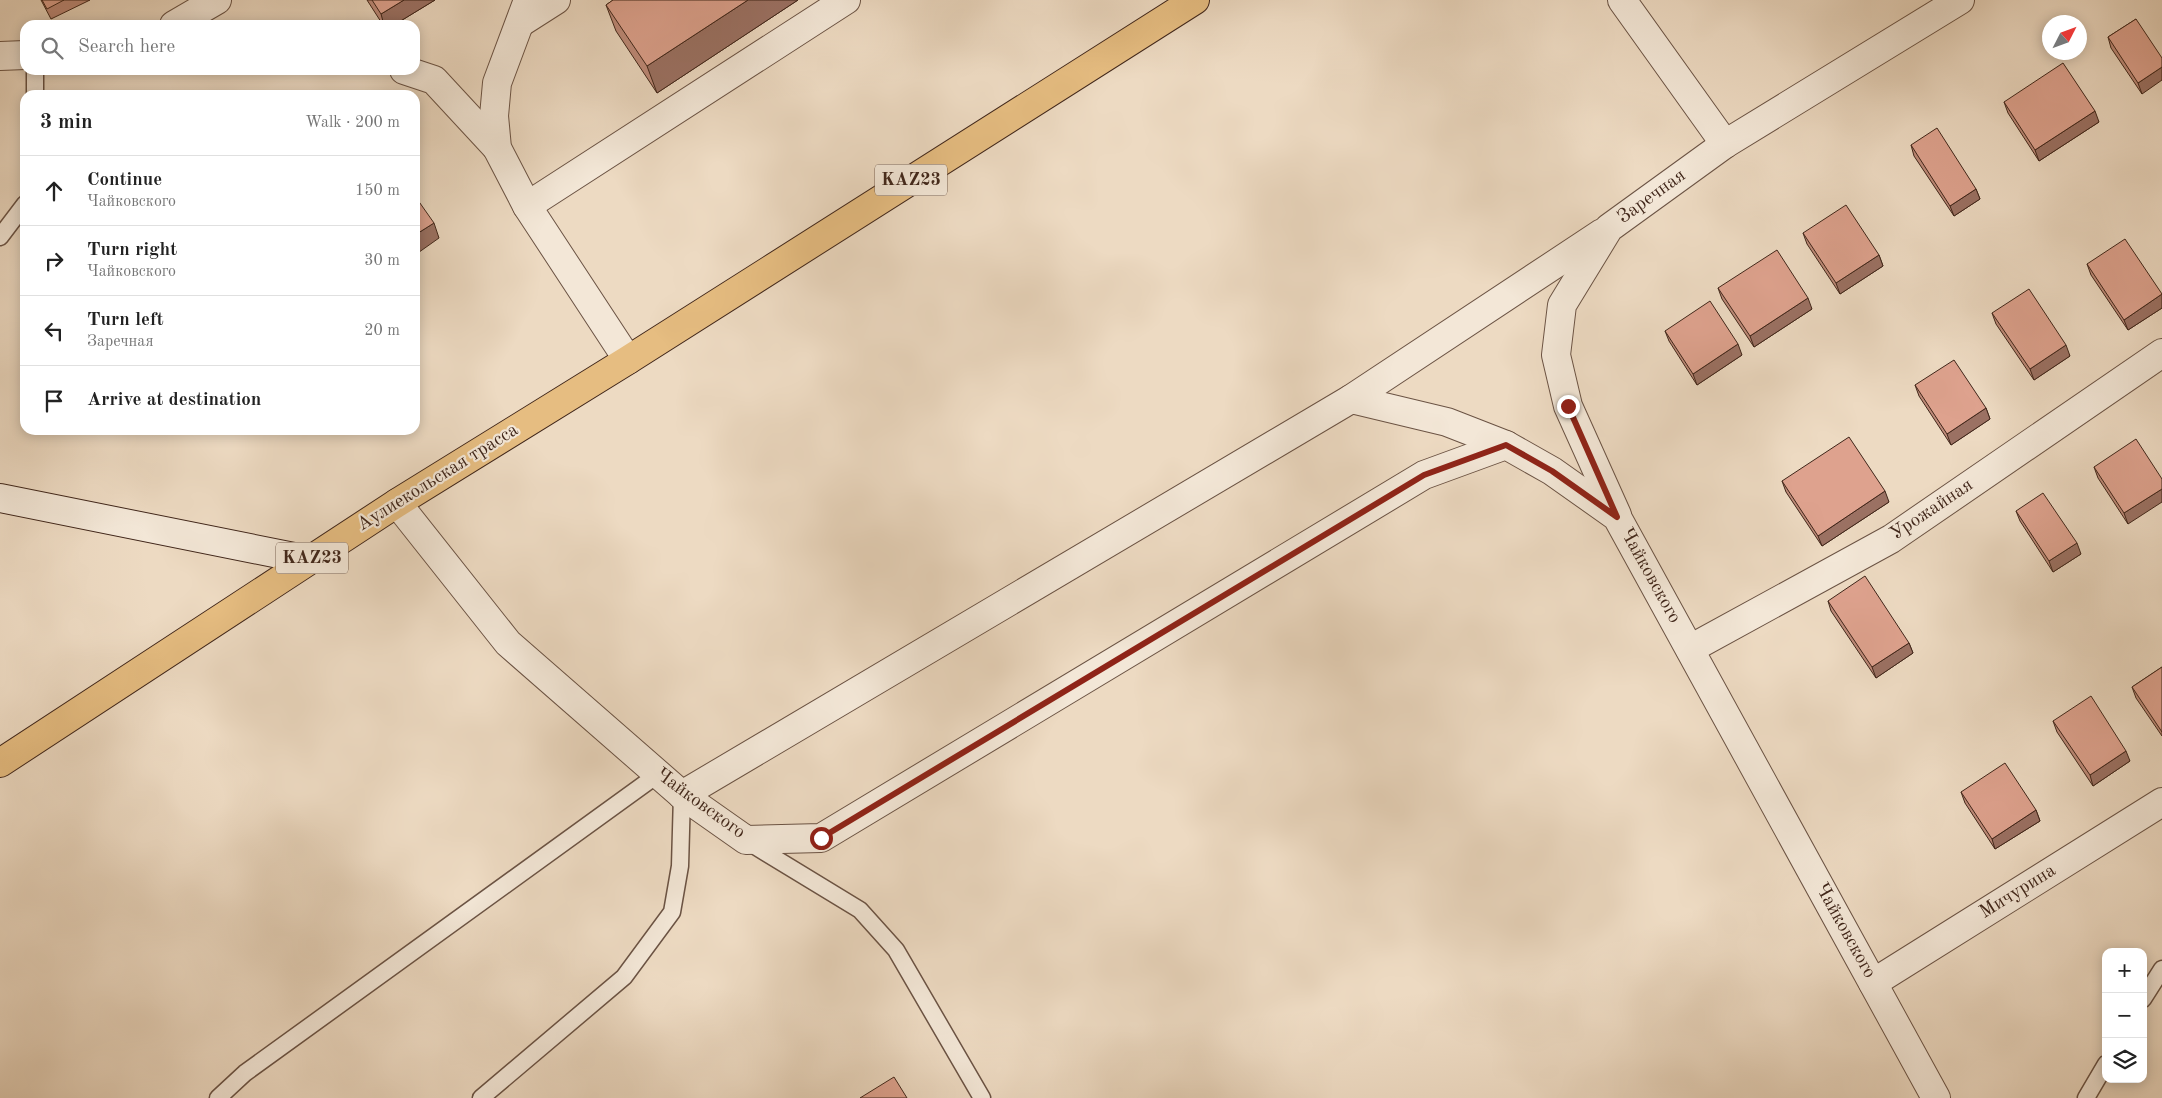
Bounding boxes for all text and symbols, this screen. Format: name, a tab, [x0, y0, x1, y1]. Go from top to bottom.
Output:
north arrow	[2042, 15, 2087, 60]
search box	[20, 20, 420, 75]
icon: search	[38, 34, 66, 62]
text: Search here	[78, 38, 175, 57]
text: 3 min	[40, 112, 93, 133]
text: Walk · 200 m	[305, 115, 400, 131]
road number: KAZ23	[875, 164, 947, 196]
street label: Заречная	[1614, 166, 1690, 228]
text: Continue	[87, 171, 162, 190]
icon: ahead	[40, 177, 68, 205]
text: 150 m	[355, 183, 400, 199]
text: Чайковского	[87, 194, 176, 210]
text: Turn right	[87, 241, 177, 260]
icon: right	[40, 247, 68, 275]
text: 30 m	[364, 253, 400, 269]
text: Чайковского	[87, 264, 176, 280]
text: Turn left	[87, 311, 164, 330]
icon: left	[40, 317, 68, 345]
text: 20 m	[364, 323, 400, 339]
text: Заречная	[87, 334, 154, 350]
icon: arrive	[40, 387, 68, 415]
text: Arrive at destination	[87, 391, 261, 410]
route end	[1557, 395, 1580, 418]
street label: Аулиекольская трасса	[354, 420, 522, 535]
street label: Урожайная	[1887, 475, 1977, 544]
street label: Чайковского	[1616, 525, 1684, 627]
road number: KAZ23	[276, 542, 348, 574]
street label: Чайковского	[652, 765, 748, 843]
route start	[810, 827, 833, 850]
street label: Мичурина	[1977, 861, 2060, 923]
street label: Чайковского	[1811, 880, 1879, 982]
map controls	[2102, 948, 2147, 1083]
button: +	[2102, 948, 2147, 993]
button: −	[2102, 993, 2147, 1038]
button: layers	[2102, 1038, 2147, 1083]

